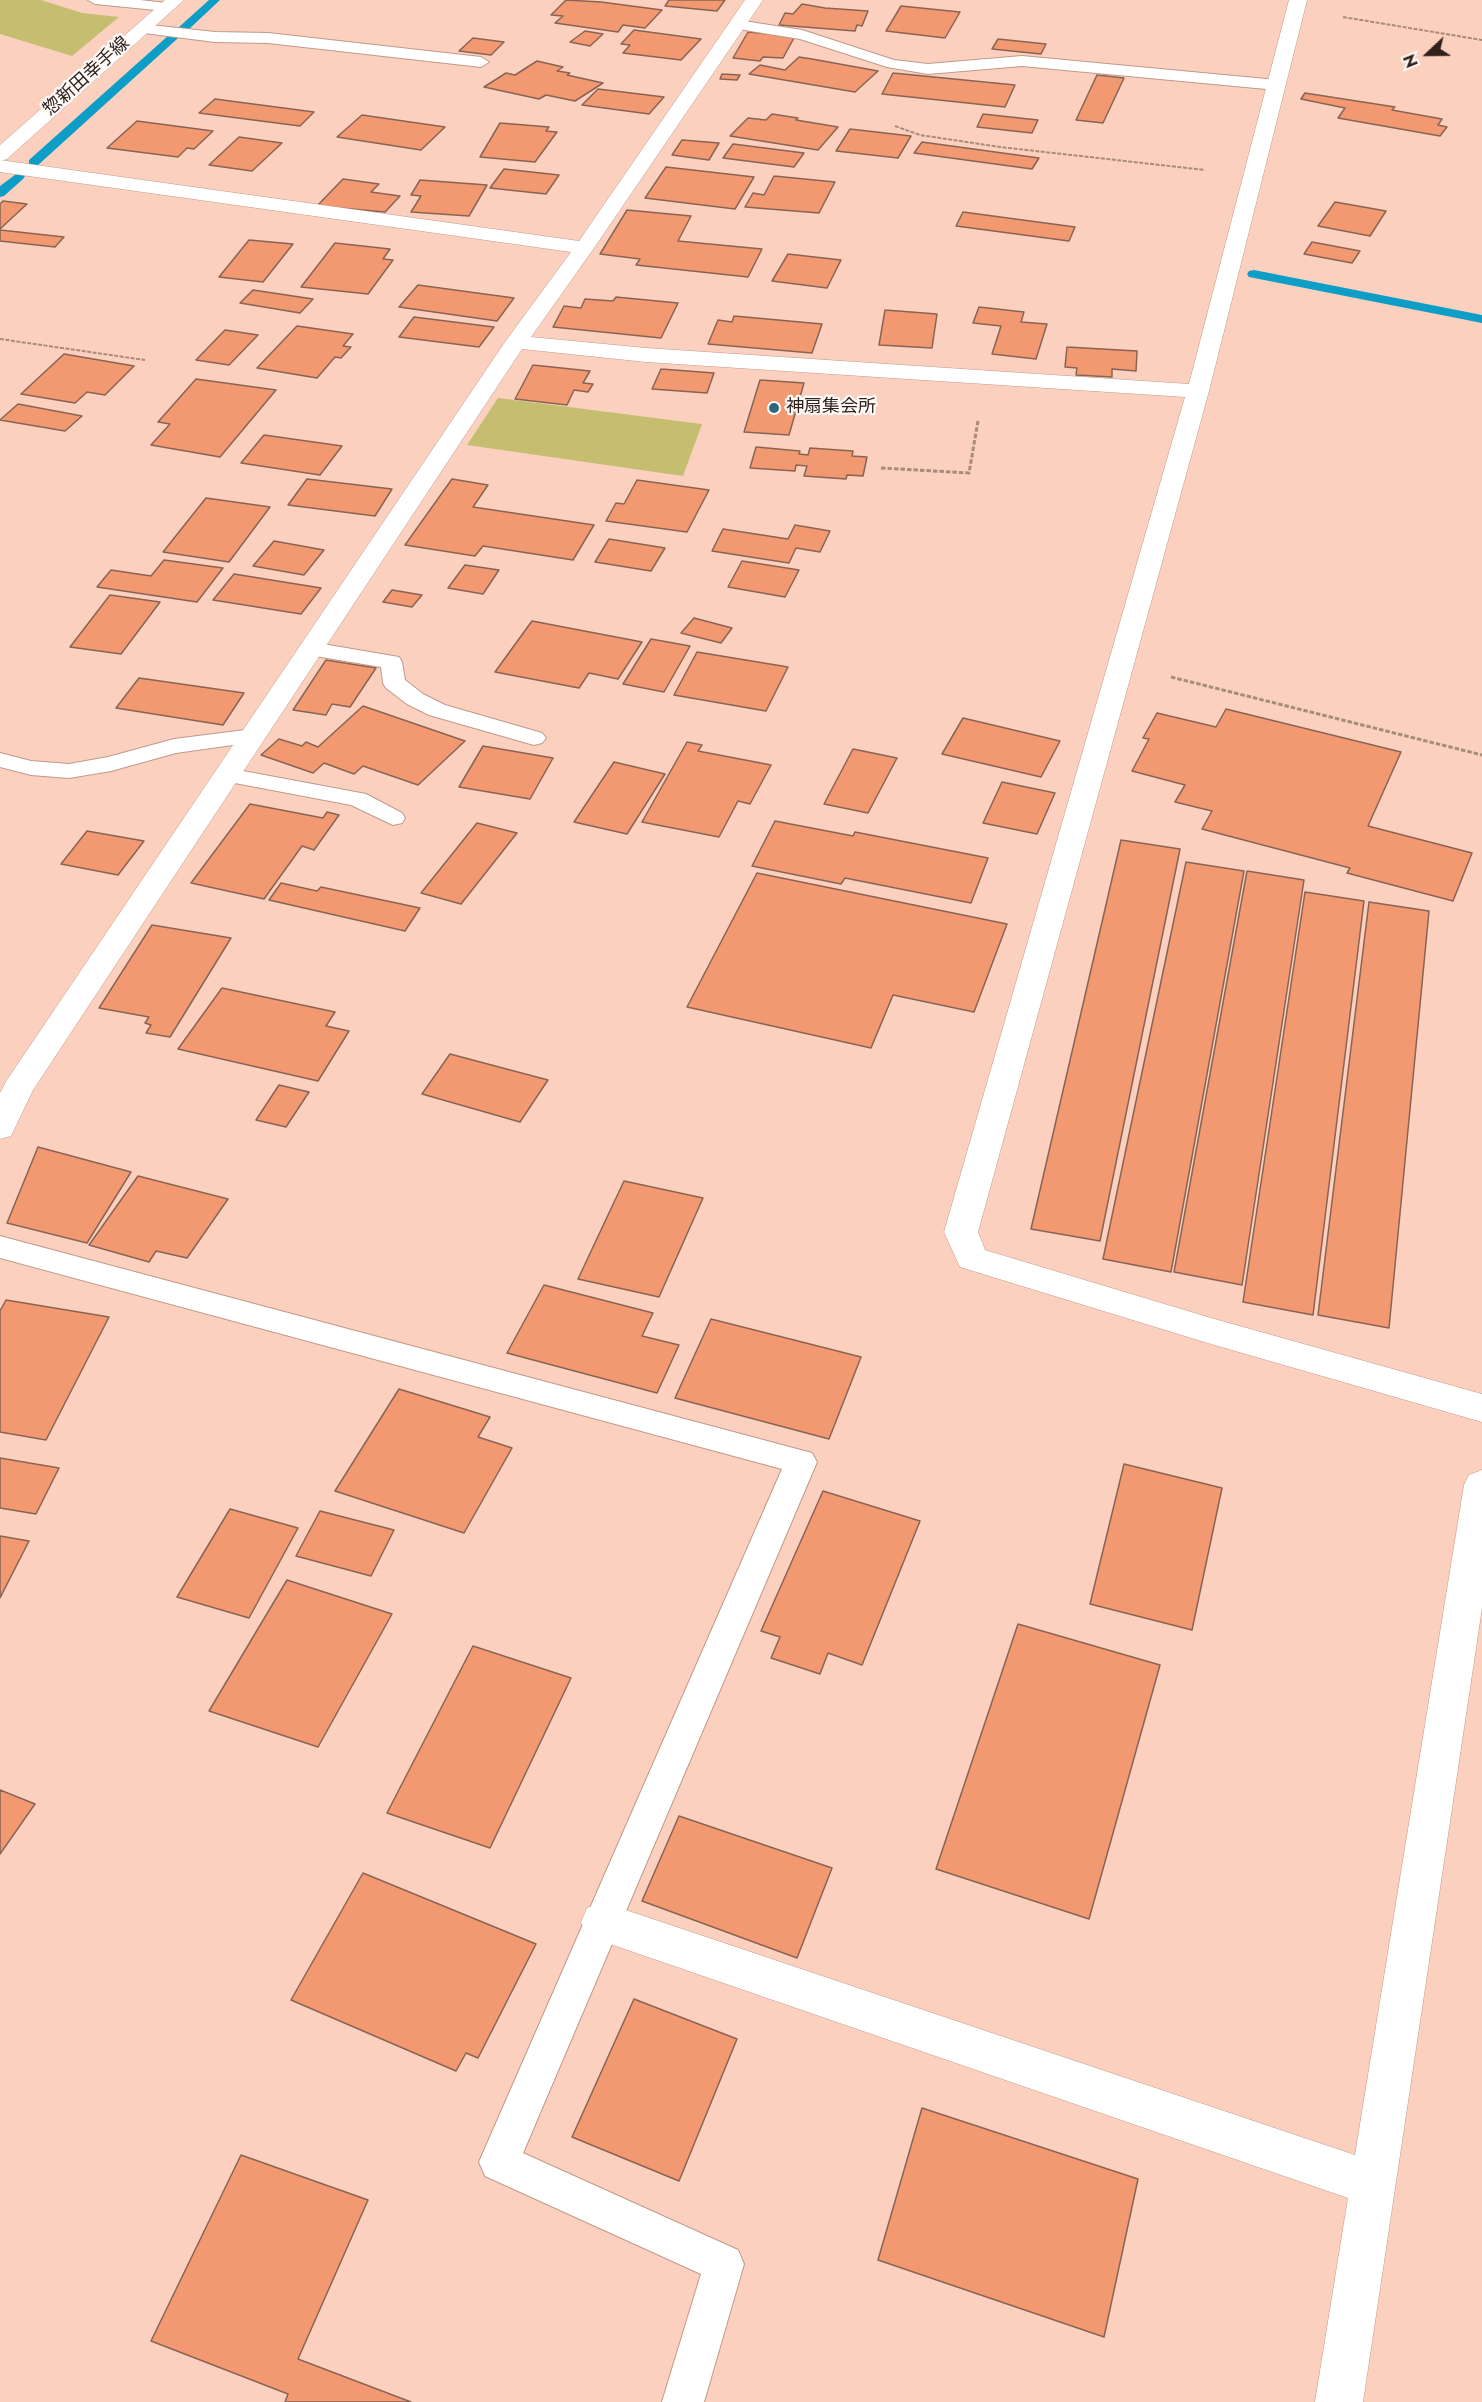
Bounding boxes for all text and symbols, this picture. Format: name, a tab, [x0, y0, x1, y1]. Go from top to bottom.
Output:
north arrow	[1398, 24, 1458, 84]
street label: 惣新田幸手線	[40, 33, 134, 121]
text: N	[1398, 51, 1424, 71]
place label: 神扇集会所	[786, 397, 876, 419]
marker: 神扇集会所	[767, 401, 781, 415]

